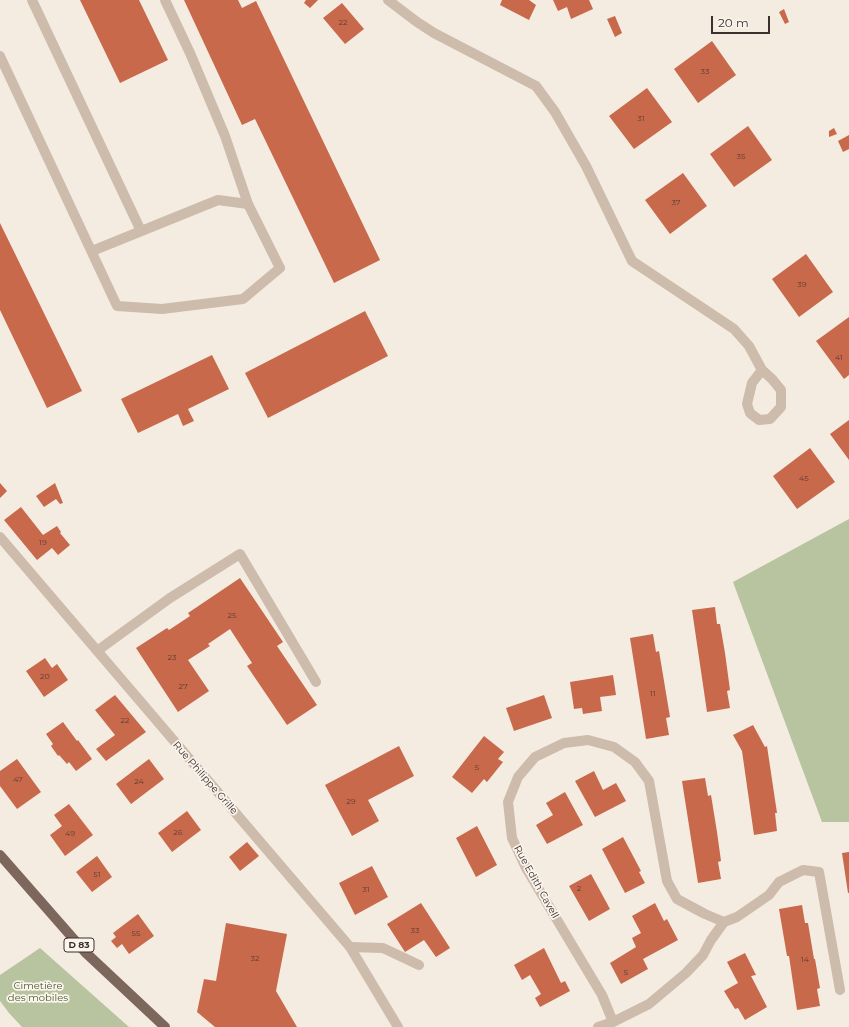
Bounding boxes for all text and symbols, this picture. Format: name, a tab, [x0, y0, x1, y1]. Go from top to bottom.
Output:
scale bar	[713, 8, 772, 34]
text: 20 m	[718, 15, 749, 30]
house number: 22	[338, 18, 348, 28]
house number: 33	[701, 67, 709, 77]
house number: 31	[637, 114, 645, 124]
house number: 35	[737, 152, 745, 162]
house number: 37	[671, 198, 681, 208]
house number: 39	[797, 280, 807, 290]
house number: 41	[835, 353, 843, 363]
house number: 45	[799, 474, 809, 484]
house number: 19	[39, 538, 47, 548]
house number: 25	[227, 611, 237, 621]
house number: 23	[167, 653, 177, 663]
house number: 20	[40, 672, 50, 682]
house number: 27	[178, 682, 188, 692]
house number: 11	[650, 689, 656, 699]
house number: 22	[120, 716, 130, 726]
street label: Rue Philippe Grille	[170, 739, 240, 817]
house number: 5	[475, 763, 479, 773]
house number: 47	[13, 775, 23, 785]
house number: 24	[134, 777, 144, 787]
house number: 29	[346, 797, 356, 807]
house number: 26	[173, 828, 183, 838]
house number: 49	[65, 829, 75, 839]
street label: Rue Edith Cavell	[511, 843, 561, 921]
house number: 51	[93, 870, 101, 880]
house number: 2	[577, 884, 581, 894]
house number: 31	[362, 885, 370, 895]
house number: 33	[411, 926, 419, 936]
house number: 55	[131, 929, 141, 939]
road number: D 83	[64, 938, 94, 952]
house number: 32	[250, 954, 260, 964]
house number: 14	[801, 955, 809, 965]
house number: 5	[624, 968, 628, 978]
park label: Cimetière des mobiles	[8, 980, 68, 1004]

